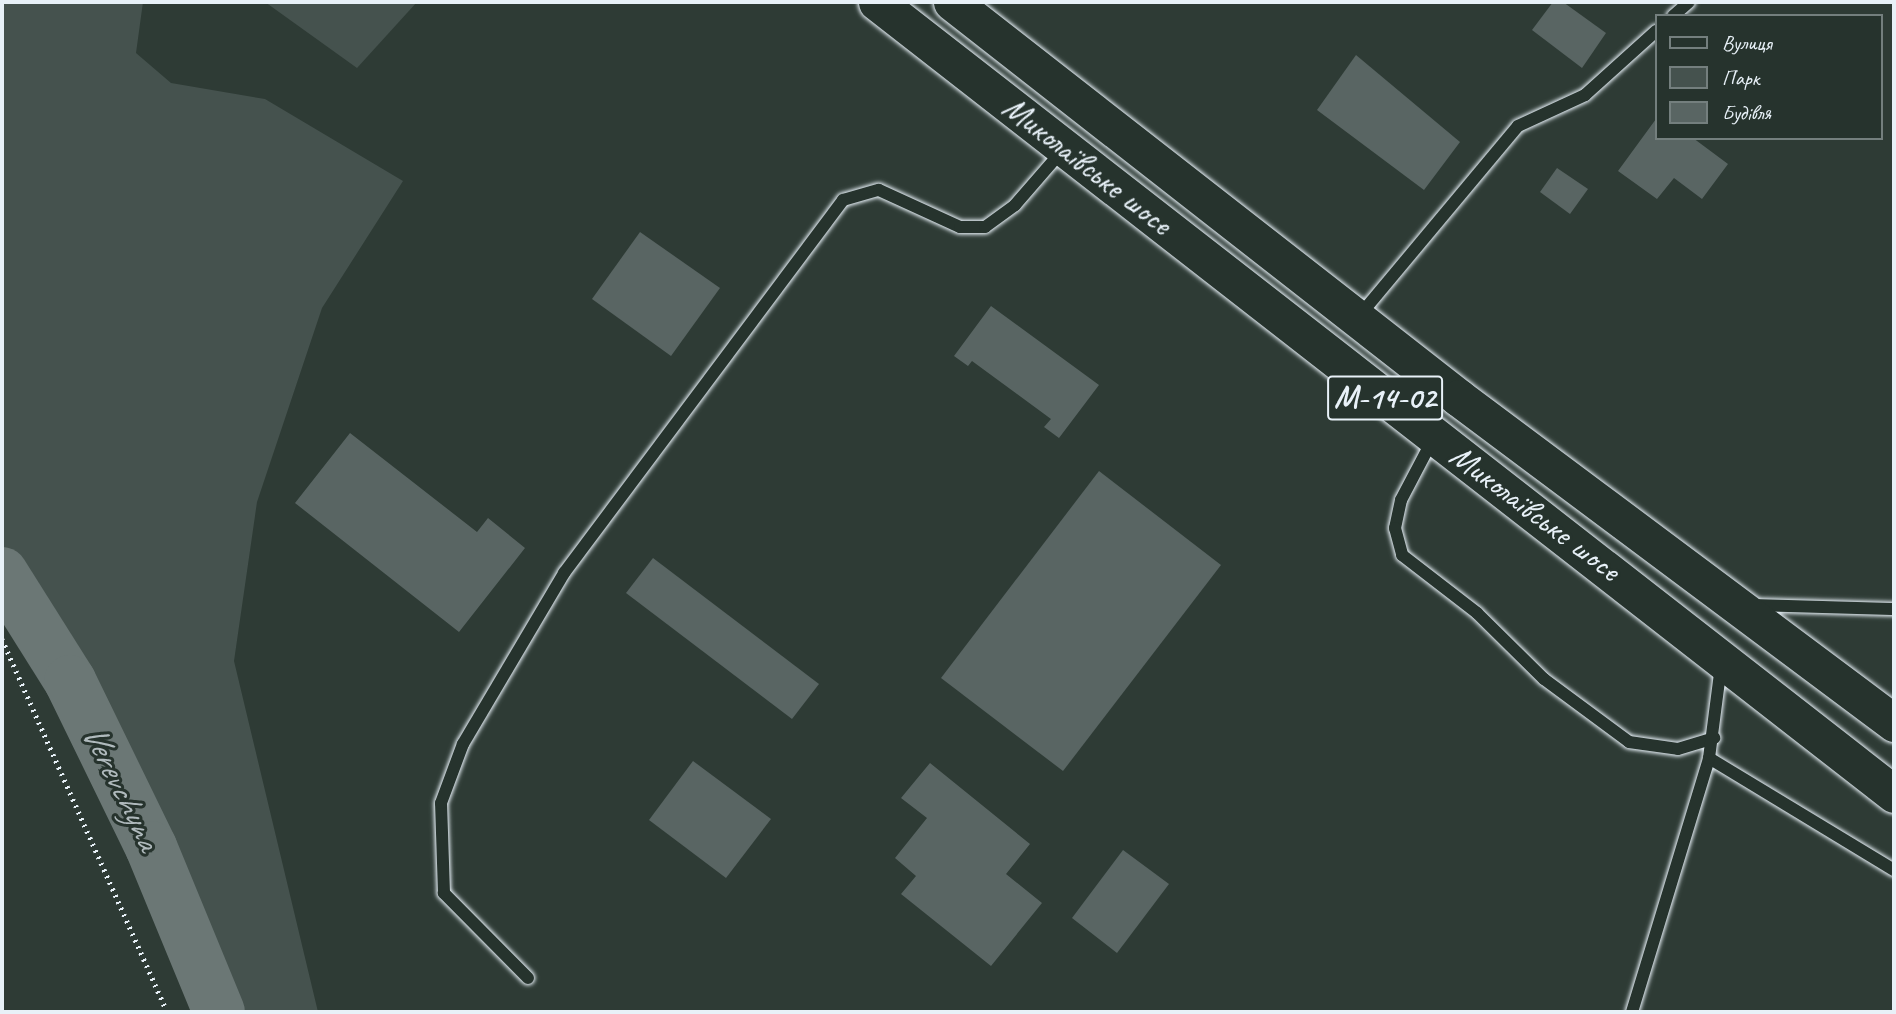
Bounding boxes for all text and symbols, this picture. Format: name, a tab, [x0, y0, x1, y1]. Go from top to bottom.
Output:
legend	[1654, 14, 1882, 140]
text: Вулиця	[1722, 30, 1772, 56]
text: Парк	[1722, 65, 1759, 91]
street label: Миколаївське шосе	[994, 88, 1180, 244]
text: Будівля	[1722, 100, 1771, 126]
road number: М-14-02	[1326, 370, 1444, 426]
street label: Миколаївське шосе	[1442, 436, 1628, 590]
water label: Verevchyna	[73, 717, 169, 857]

